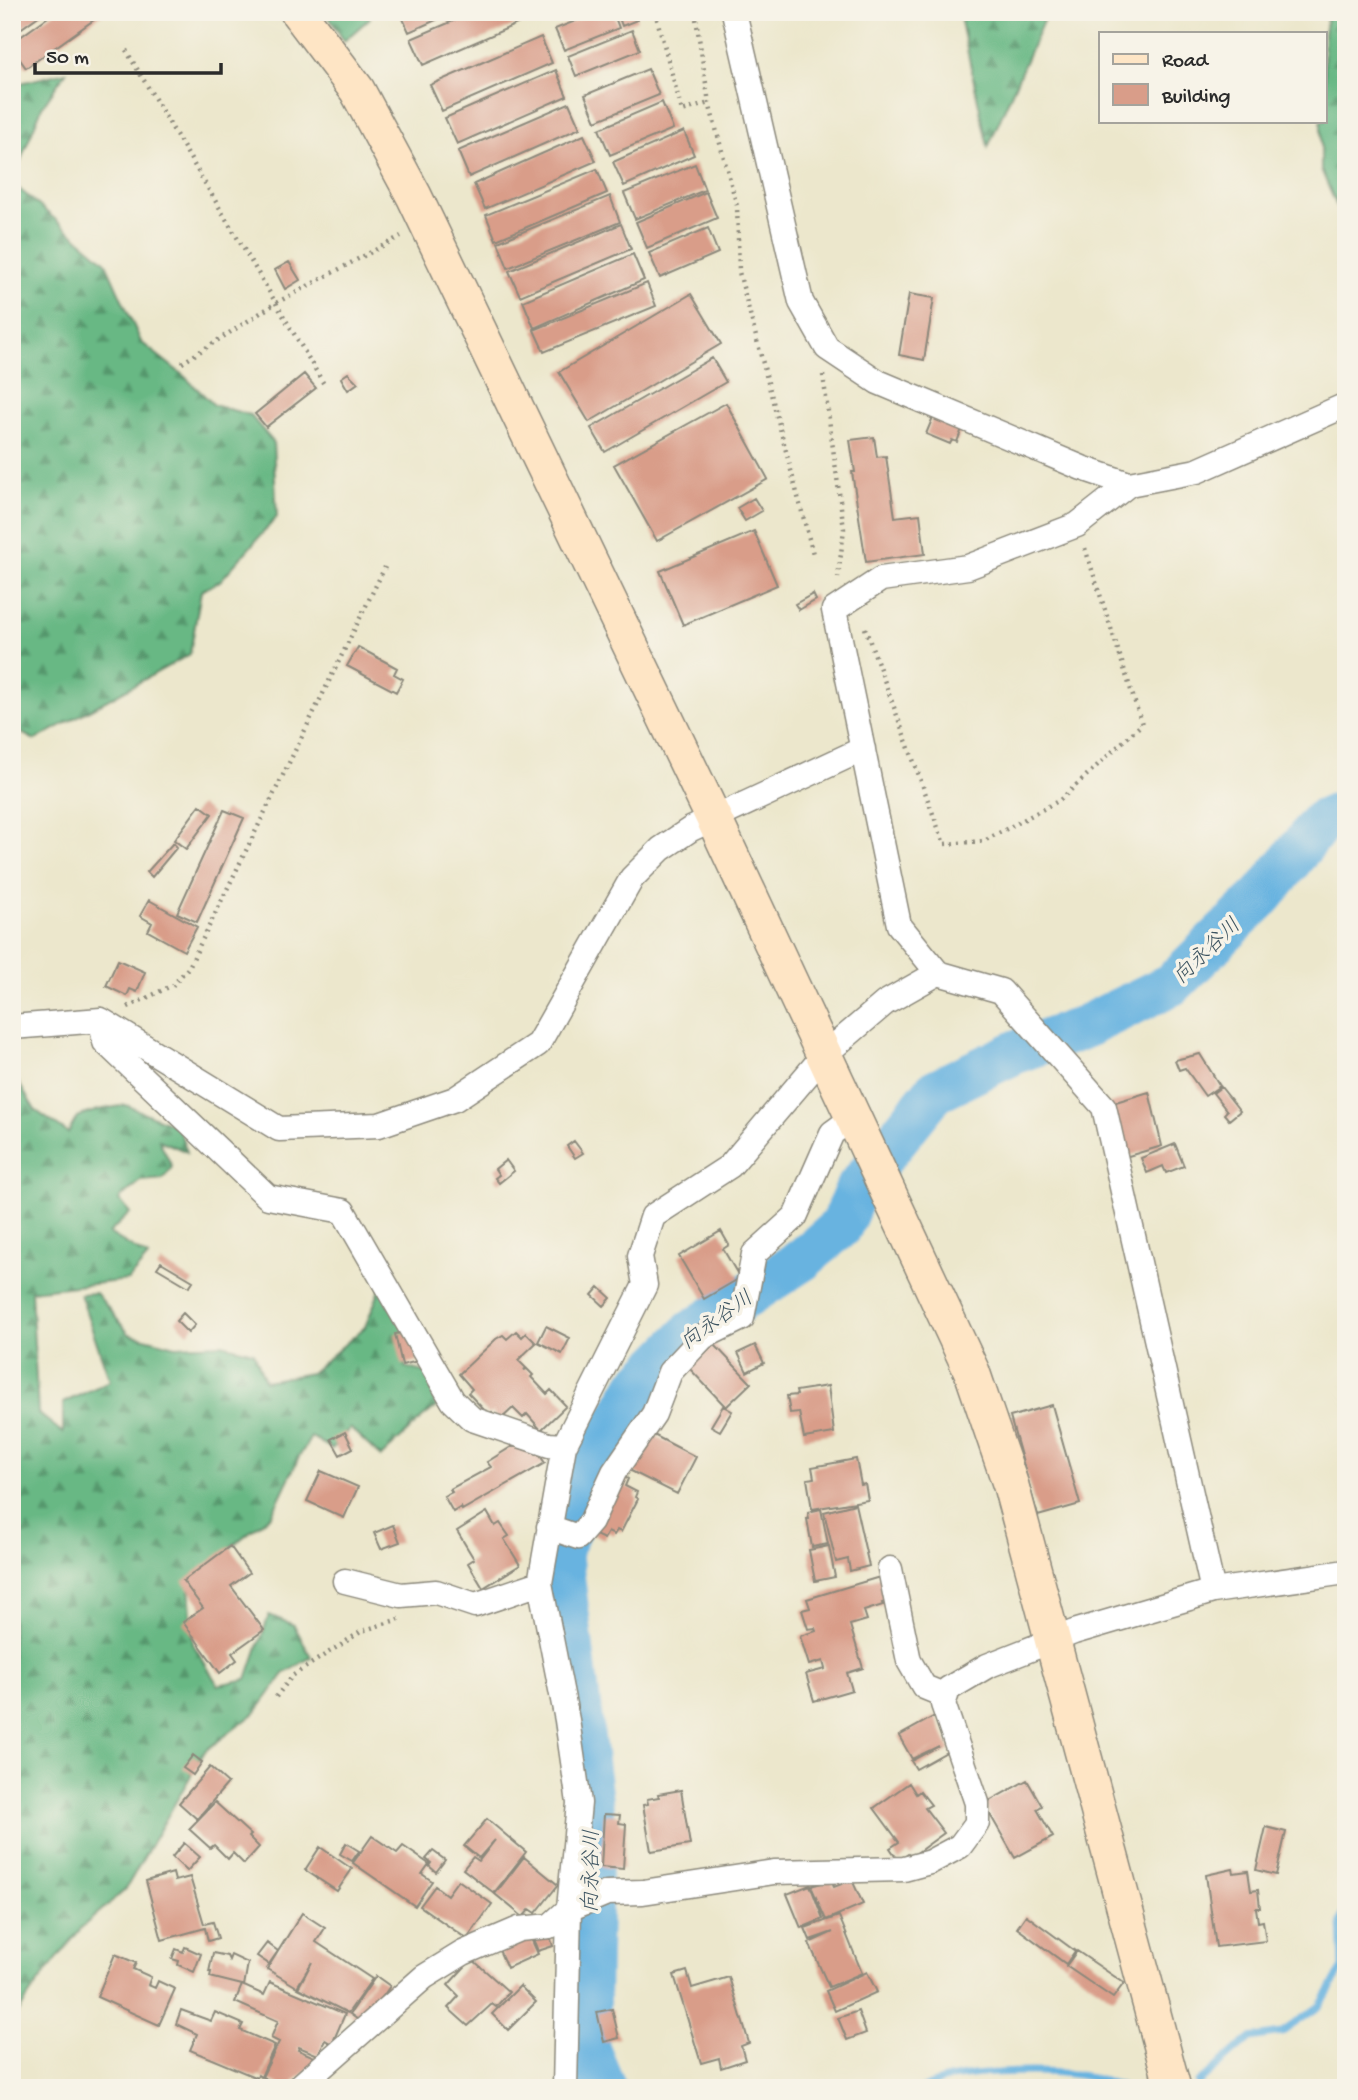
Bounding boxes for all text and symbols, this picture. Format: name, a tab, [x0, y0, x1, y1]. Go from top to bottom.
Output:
scale bar	[35, 32, 220, 76]
legend	[1099, 32, 1326, 122]
text: 50 m	[46, 47, 89, 72]
text: Road	[1162, 50, 1210, 75]
text: Building	[1161, 86, 1231, 111]
water label: 向永谷川	[1168, 913, 1247, 991]
water label: 向永谷川	[676, 1285, 759, 1357]
water label: 向永谷川	[578, 1829, 607, 1913]

